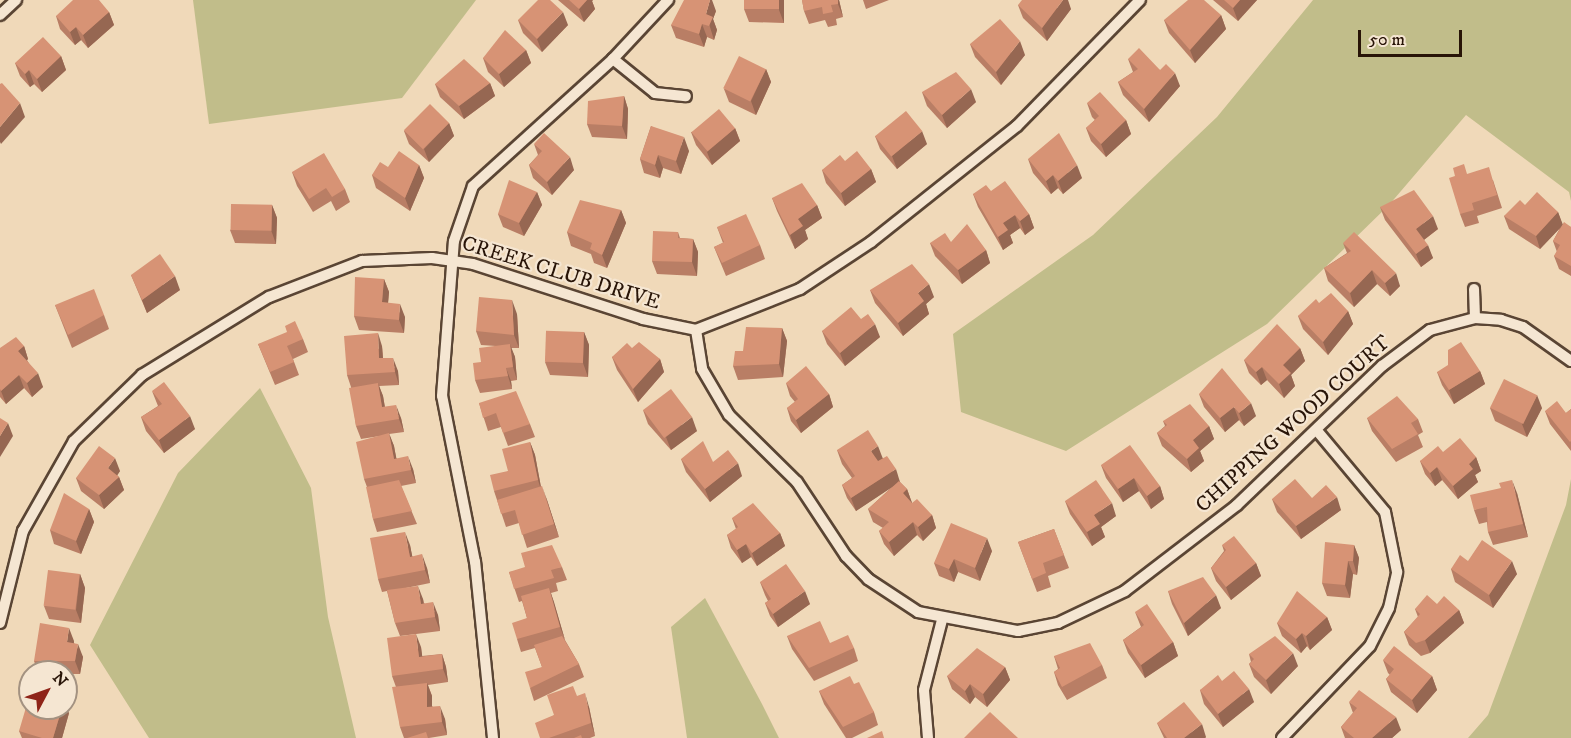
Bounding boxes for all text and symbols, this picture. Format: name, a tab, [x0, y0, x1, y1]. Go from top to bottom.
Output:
scale bar	[1361, 18, 1464, 56]
text: 50 m	[1369, 29, 1405, 51]
street label: CREEK CLUB DRIVE	[459, 231, 663, 315]
street label: CHIPPING WOOD COURT	[1191, 330, 1395, 518]
north arrow	[18, 660, 78, 720]
text: N	[48, 668, 72, 691]

